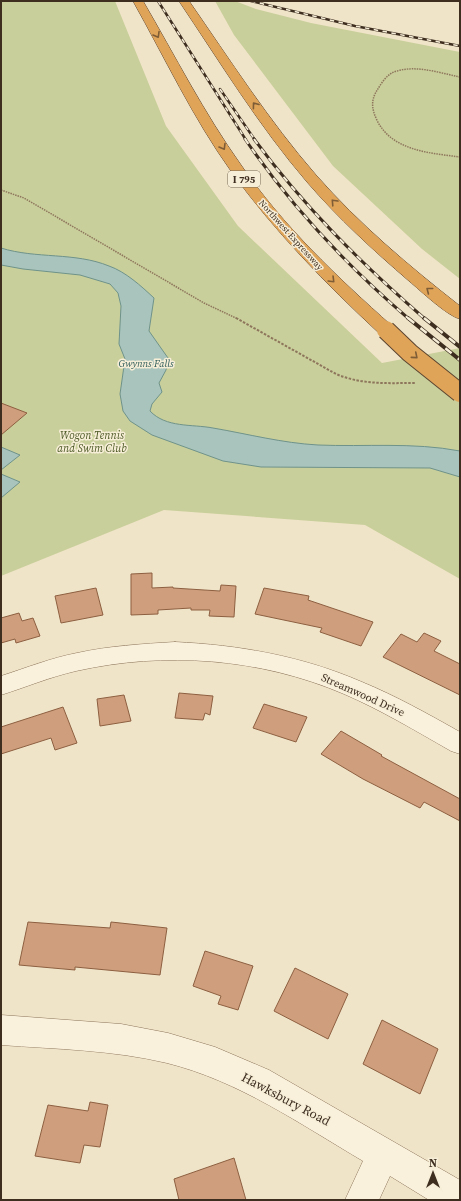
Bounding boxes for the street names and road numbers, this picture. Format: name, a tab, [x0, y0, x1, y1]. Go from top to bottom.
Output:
road number: I 795	[228, 171, 260, 187]
street label: Northwest Expressway	[256, 197, 326, 273]
street label: Streamwood Drive	[319, 670, 407, 720]
street label: Hawksbury Road	[239, 1068, 334, 1130]

